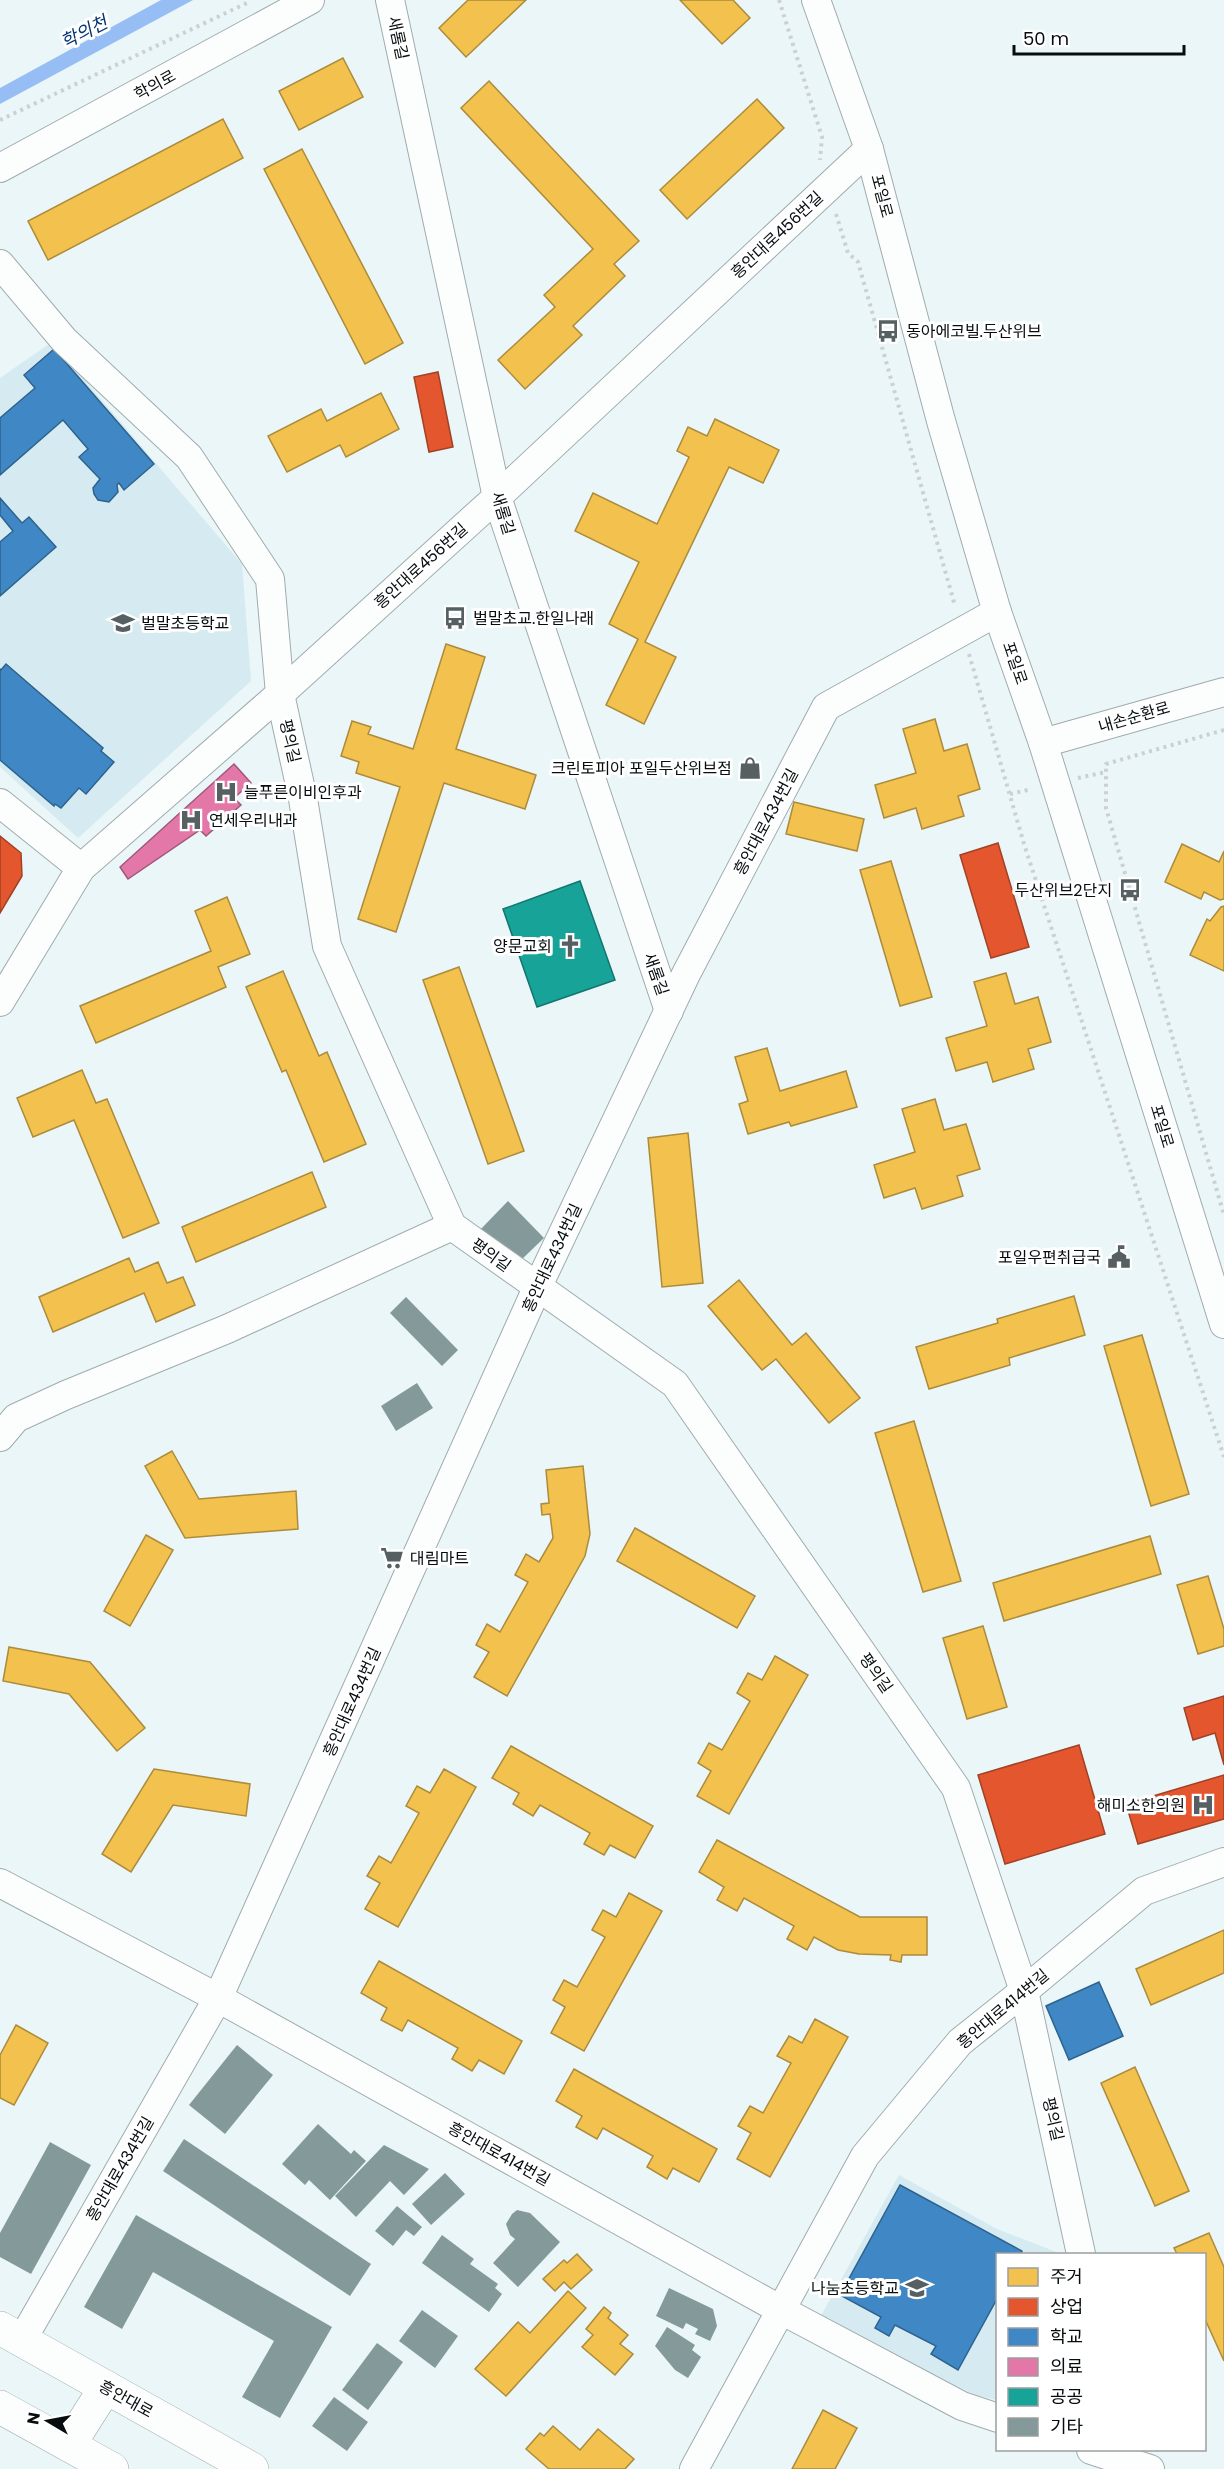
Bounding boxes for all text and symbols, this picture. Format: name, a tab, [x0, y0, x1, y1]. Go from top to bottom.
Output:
water label: 학의천	[56, 8, 114, 54]
street label: 새롬길	[382, 14, 414, 62]
scale bar	[1014, 18, 1184, 56]
text: 50 m	[1023, 26, 1069, 51]
street label: 학의로	[130, 64, 180, 106]
street label: 포일로	[865, 172, 899, 221]
street label: 흥안대로456번길	[726, 186, 828, 284]
bus stop icon: 동아에코빌.두산위브	[875, 318, 901, 344]
place label: 동아에코빌.두산위브	[906, 320, 1042, 343]
street label: 새롬길	[486, 489, 520, 537]
street label: 흥안대로456번길	[369, 518, 473, 614]
bus stop icon: 벌말초교.한일나래	[442, 605, 468, 631]
place label: 벌말초교.한일나래	[473, 607, 594, 630]
school or university icon: 벌말초등학교	[110, 610, 136, 636]
place label: 벌말초등학교	[141, 612, 229, 635]
street label: 포일로	[997, 638, 1033, 688]
street label: 내손순환로	[1095, 696, 1173, 738]
street label: 평의길	[274, 717, 306, 765]
shop icon: 크린토피아 포일두산위브점	[737, 755, 763, 781]
place label: 크린토피아 포일두산위브점	[551, 757, 732, 780]
street label: 흥안대로434번길	[728, 765, 804, 879]
hospital icon: 늘푸른이비인후과	[213, 779, 239, 805]
place label: 늘푸른이비인후과	[244, 781, 362, 804]
hospital icon: 연세우리내과	[178, 807, 204, 833]
place label: 연세우리내과	[209, 809, 298, 832]
bus stop icon: 두산위브2단지	[1117, 877, 1143, 903]
place label: 두산위브2단지	[1014, 879, 1112, 902]
church icon: 양문교회	[557, 933, 583, 959]
place label: 양문교회	[493, 935, 552, 958]
street label: 새롬길	[638, 949, 674, 999]
street label: 포일로	[1145, 1102, 1180, 1151]
street label: 흥안대로434번길	[517, 1200, 587, 1316]
street label: 평의길	[466, 1233, 516, 1277]
public building icon: 포일우편취급국	[1106, 1244, 1132, 1270]
place label: 포일우편취급국	[998, 1246, 1101, 1269]
supermarket icon: 대림마트	[379, 1545, 405, 1571]
place label: 대림마트	[410, 1547, 469, 1570]
street label: 흥안대로434번길	[318, 1643, 386, 1761]
street label: 평의길	[854, 1648, 898, 1698]
hospital icon: 해미소한의원	[1190, 1792, 1216, 1818]
place label: 해미소한의원	[1097, 1794, 1185, 1817]
street label: 흥안대로414번길	[952, 1964, 1054, 2054]
street label: 평의길	[1037, 2095, 1069, 2143]
street label: 흥안대로434번길	[81, 2112, 159, 2226]
street label: 흥안대로414번길	[444, 2116, 554, 2192]
legend	[996, 2253, 1206, 2451]
text: 주거	[1050, 2264, 1083, 2289]
school or university icon: 나눔초등학교	[904, 2275, 930, 2301]
place label: 나눔초등학교	[811, 2277, 899, 2300]
text: 상업	[1050, 2294, 1083, 2319]
text: 학교	[1050, 2324, 1083, 2349]
text: 의료	[1050, 2354, 1083, 2379]
street label: 흥안대로	[95, 2375, 158, 2423]
text: 공공	[1050, 2384, 1083, 2409]
north arrow	[18, 2391, 78, 2451]
text: N	[21, 2411, 46, 2426]
text: 기타	[1050, 2414, 1084, 2439]

